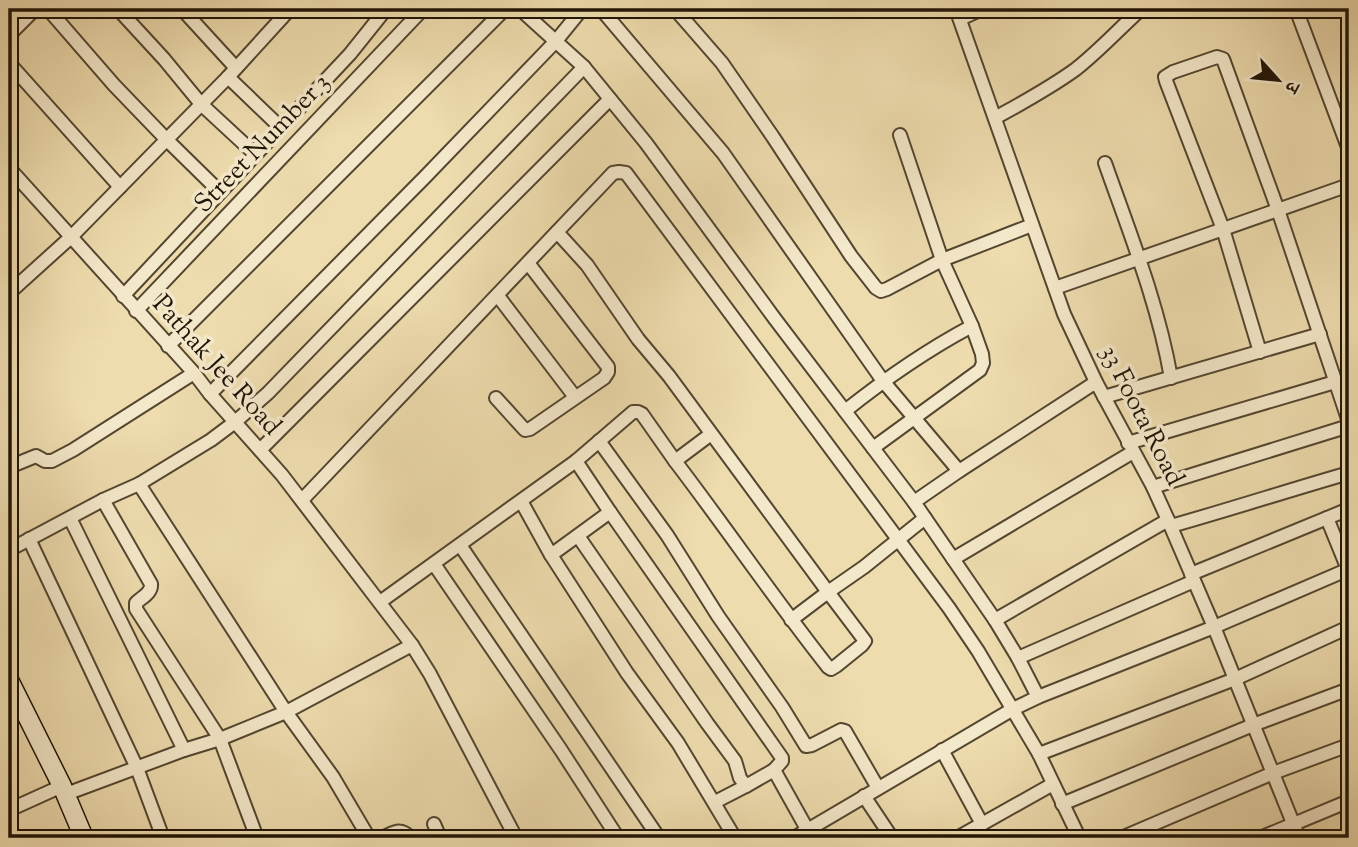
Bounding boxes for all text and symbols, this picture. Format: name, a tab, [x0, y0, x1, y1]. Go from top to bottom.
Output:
north arrow	[1242, 46, 1312, 116]
street label: Street Number 3	[187, 66, 339, 222]
text: उ	[1276, 74, 1306, 98]
street label: Pathak Jee Road	[143, 288, 289, 445]
street label: 33 Foota Road	[1090, 339, 1193, 493]

